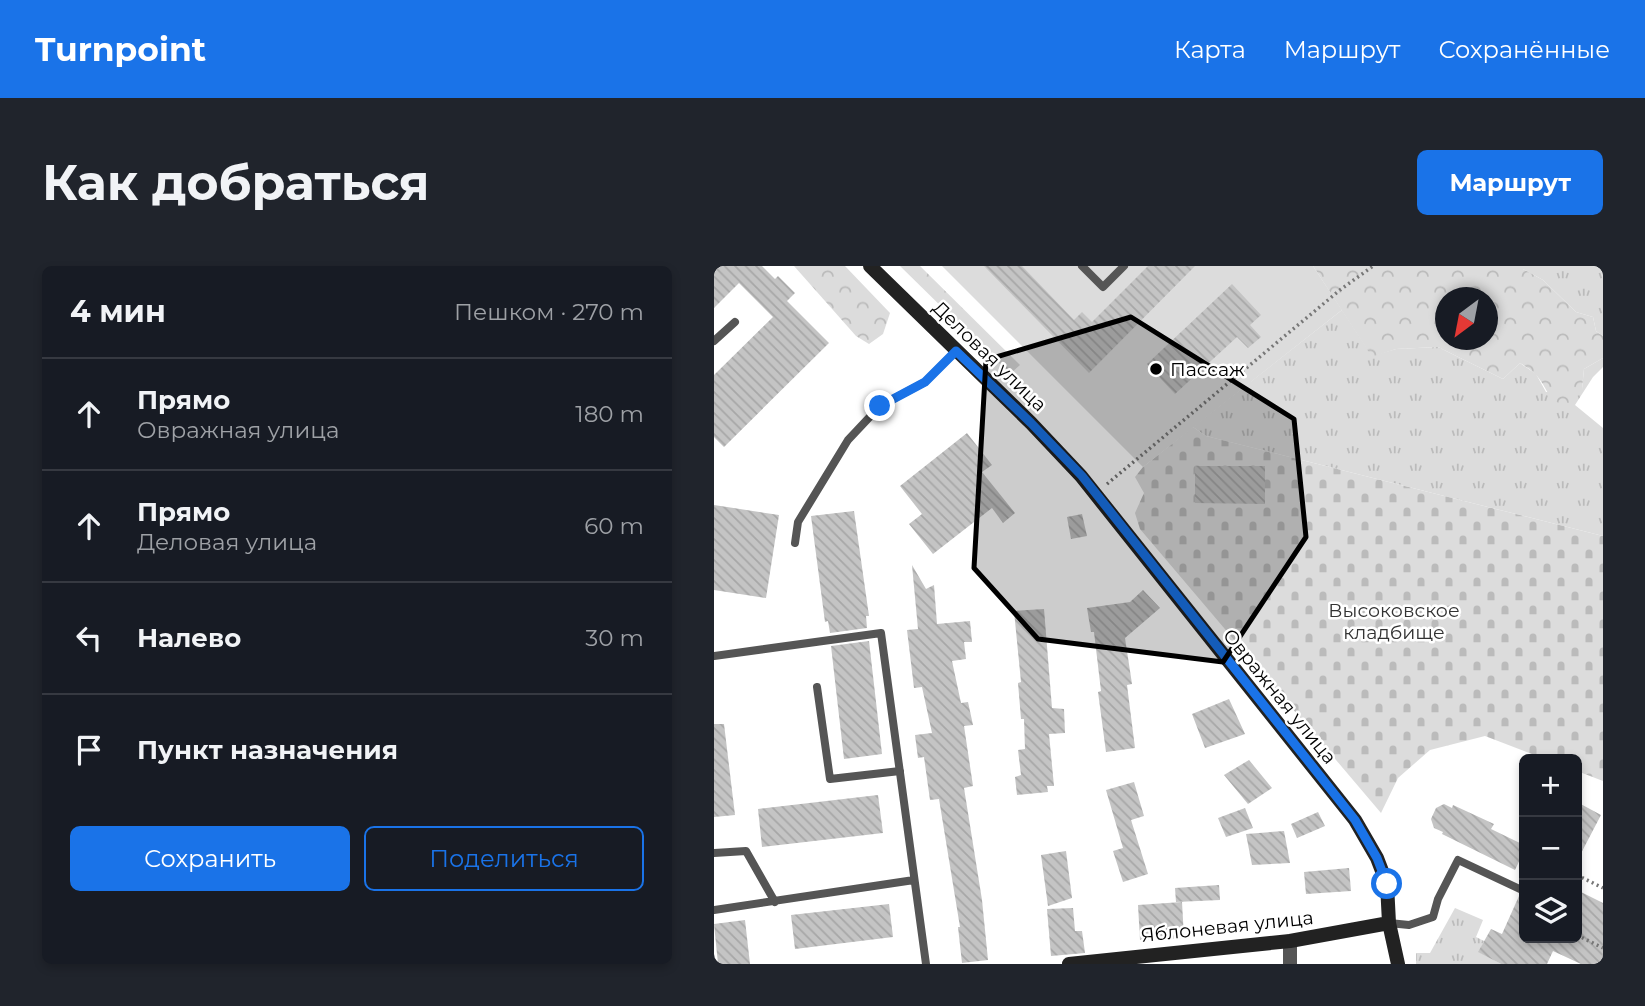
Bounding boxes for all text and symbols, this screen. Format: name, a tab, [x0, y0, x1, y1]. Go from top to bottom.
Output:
text: Turnpoint	[35, 29, 206, 69]
text: Карта	[1174, 35, 1246, 64]
text: Маршрут	[1284, 35, 1400, 64]
text: Сохранённые	[1438, 35, 1610, 64]
button: Маршрут	[1417, 150, 1603, 215]
text: Как добраться	[42, 153, 430, 212]
north arrow	[1435, 287, 1498, 350]
text: 4 мин	[70, 293, 166, 330]
street label: Деловая улица	[928, 296, 1051, 416]
text: Пешком · 270 m	[454, 298, 644, 326]
place label: Пассаж	[1170, 358, 1245, 381]
marker: Пассаж	[1148, 361, 1164, 377]
text: Прямо	[137, 384, 230, 416]
route end	[864, 390, 895, 421]
icon: ahead	[70, 395, 108, 433]
text: 180 m	[575, 400, 644, 428]
text: Овражная улица	[137, 416, 339, 444]
text: Прямо	[137, 496, 230, 528]
icon: ahead	[70, 507, 108, 545]
text: 60 m	[584, 512, 644, 540]
text: Деловая улица	[137, 528, 317, 556]
park label: Высоковское кладбище	[1328, 599, 1460, 644]
icon: left	[70, 619, 108, 657]
text: Налево	[137, 622, 241, 654]
text: 30 m	[585, 624, 644, 652]
street label: Овражная улица	[1218, 624, 1341, 769]
icon: arrive	[70, 731, 108, 769]
text: Пункт назначения	[137, 734, 398, 766]
map controls	[1519, 754, 1582, 943]
button: +	[1519, 754, 1582, 817]
button: −	[1519, 817, 1582, 880]
button: Сохранить	[70, 826, 350, 891]
button: Поделиться	[364, 826, 644, 891]
route start	[1371, 868, 1402, 899]
button: layers	[1519, 880, 1582, 943]
street label: Яблоневая улица	[1140, 906, 1315, 947]

